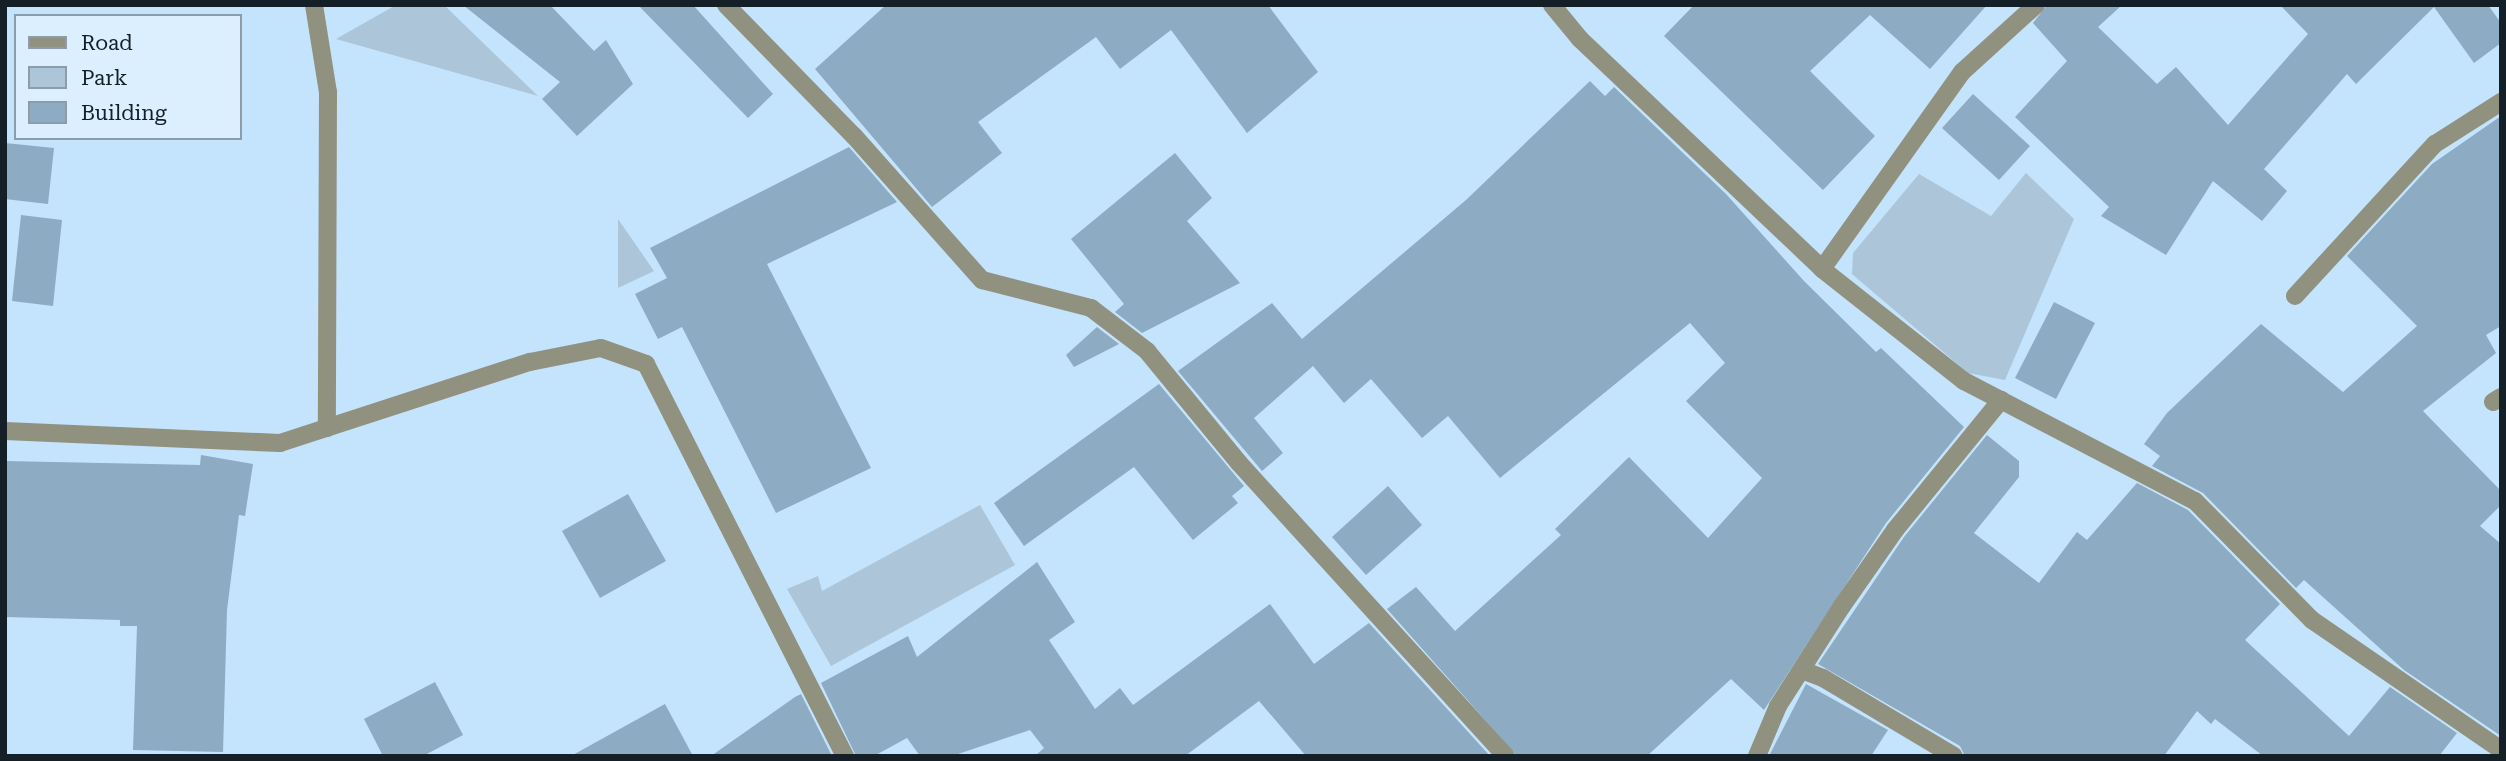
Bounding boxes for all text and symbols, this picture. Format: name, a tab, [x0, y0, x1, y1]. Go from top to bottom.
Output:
legend	[14, 14, 242, 140]
text: Road	[81, 31, 133, 55]
text: Park	[81, 66, 127, 90]
text: Building	[81, 101, 167, 125]

